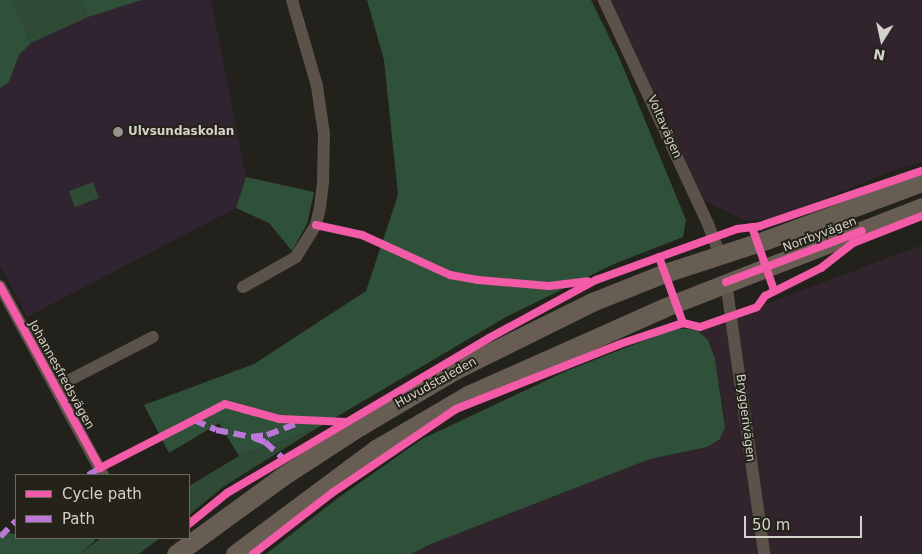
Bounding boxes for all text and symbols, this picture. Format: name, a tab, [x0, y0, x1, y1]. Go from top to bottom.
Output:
north arrow	[857, 15, 907, 65]
text: N	[872, 46, 887, 64]
street label: Voltavägen	[644, 93, 684, 161]
place label: Ulvsundaskolan	[128, 125, 234, 139]
marker: Ulvsundaskolan	[112, 126, 124, 138]
street label: Norrbyvägen	[781, 214, 859, 256]
street label: Johannesfredsvägen	[25, 318, 97, 432]
street label: Huvudstaleden	[393, 355, 479, 411]
street label: Bryggerivägen	[732, 373, 758, 463]
legend	[15, 474, 190, 539]
text: Cycle path	[62, 485, 142, 503]
scale bar	[747, 506, 864, 538]
text: Path	[62, 510, 95, 528]
text: 50 m	[752, 516, 790, 534]

